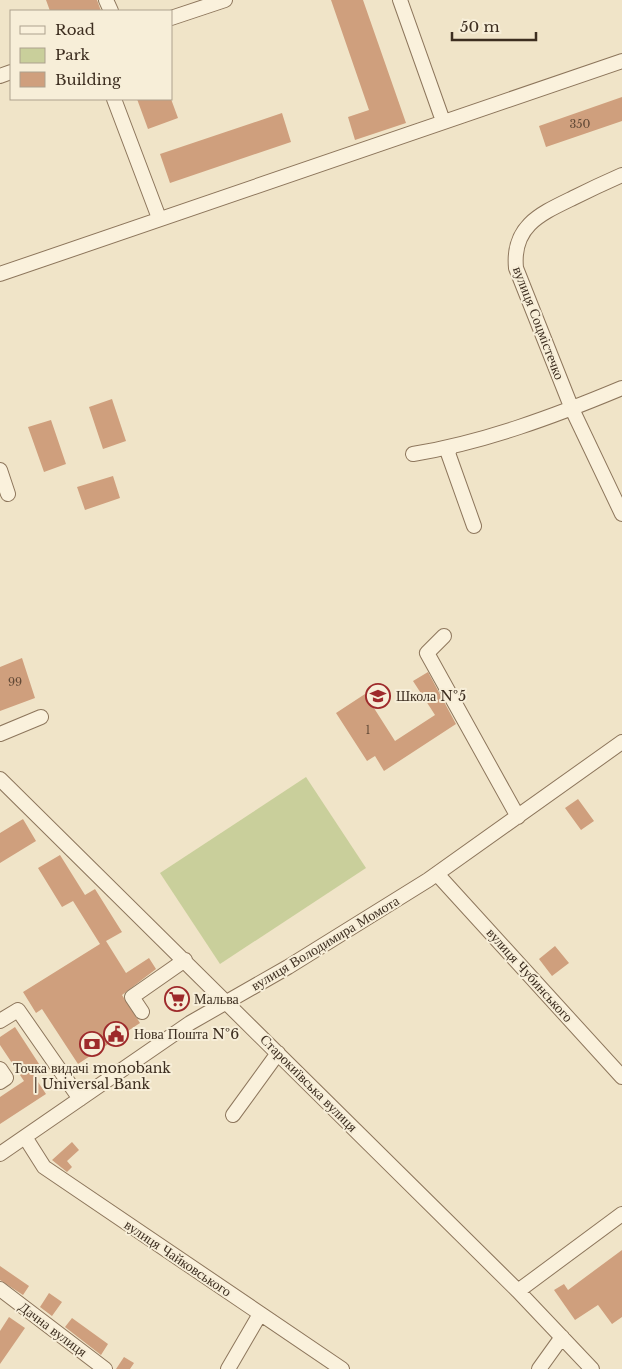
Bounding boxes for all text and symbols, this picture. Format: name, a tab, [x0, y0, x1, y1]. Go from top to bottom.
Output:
legend	[10, 10, 172, 100]
scale bar	[452, 10, 536, 42]
text: 50 m	[460, 17, 500, 36]
text: Road	[55, 20, 95, 39]
text: Park	[55, 45, 91, 64]
text: Building	[55, 70, 122, 89]
house number: 350	[570, 117, 591, 131]
street label: вулиця Соцмістечко	[509, 264, 569, 382]
house number: 99	[8, 675, 22, 689]
school or university icon: Школа №5	[365, 683, 391, 709]
place label: Школа №5	[396, 687, 466, 705]
house number: 1	[366, 723, 371, 737]
street label: вулиця Володимира Момота	[248, 891, 403, 994]
street label: вулиця Чубинського	[483, 924, 577, 1026]
supermarket icon: Мальва	[164, 986, 190, 1012]
place label: Мальва	[194, 990, 240, 1008]
public building icon: Нова Пошта №6	[103, 1021, 129, 1047]
place label: Нова Пошта №6	[134, 1025, 239, 1043]
street label: Старокиївська вулиця	[256, 1030, 362, 1136]
bank icon: Точка видачі monobank | Universal Bank	[79, 1031, 105, 1057]
place label: Точка видачі monobank | Universal Bank	[13, 1059, 171, 1093]
street label: вулиця Чайковського	[121, 1215, 235, 1301]
street label: Дачна вулиця	[15, 1297, 91, 1361]

